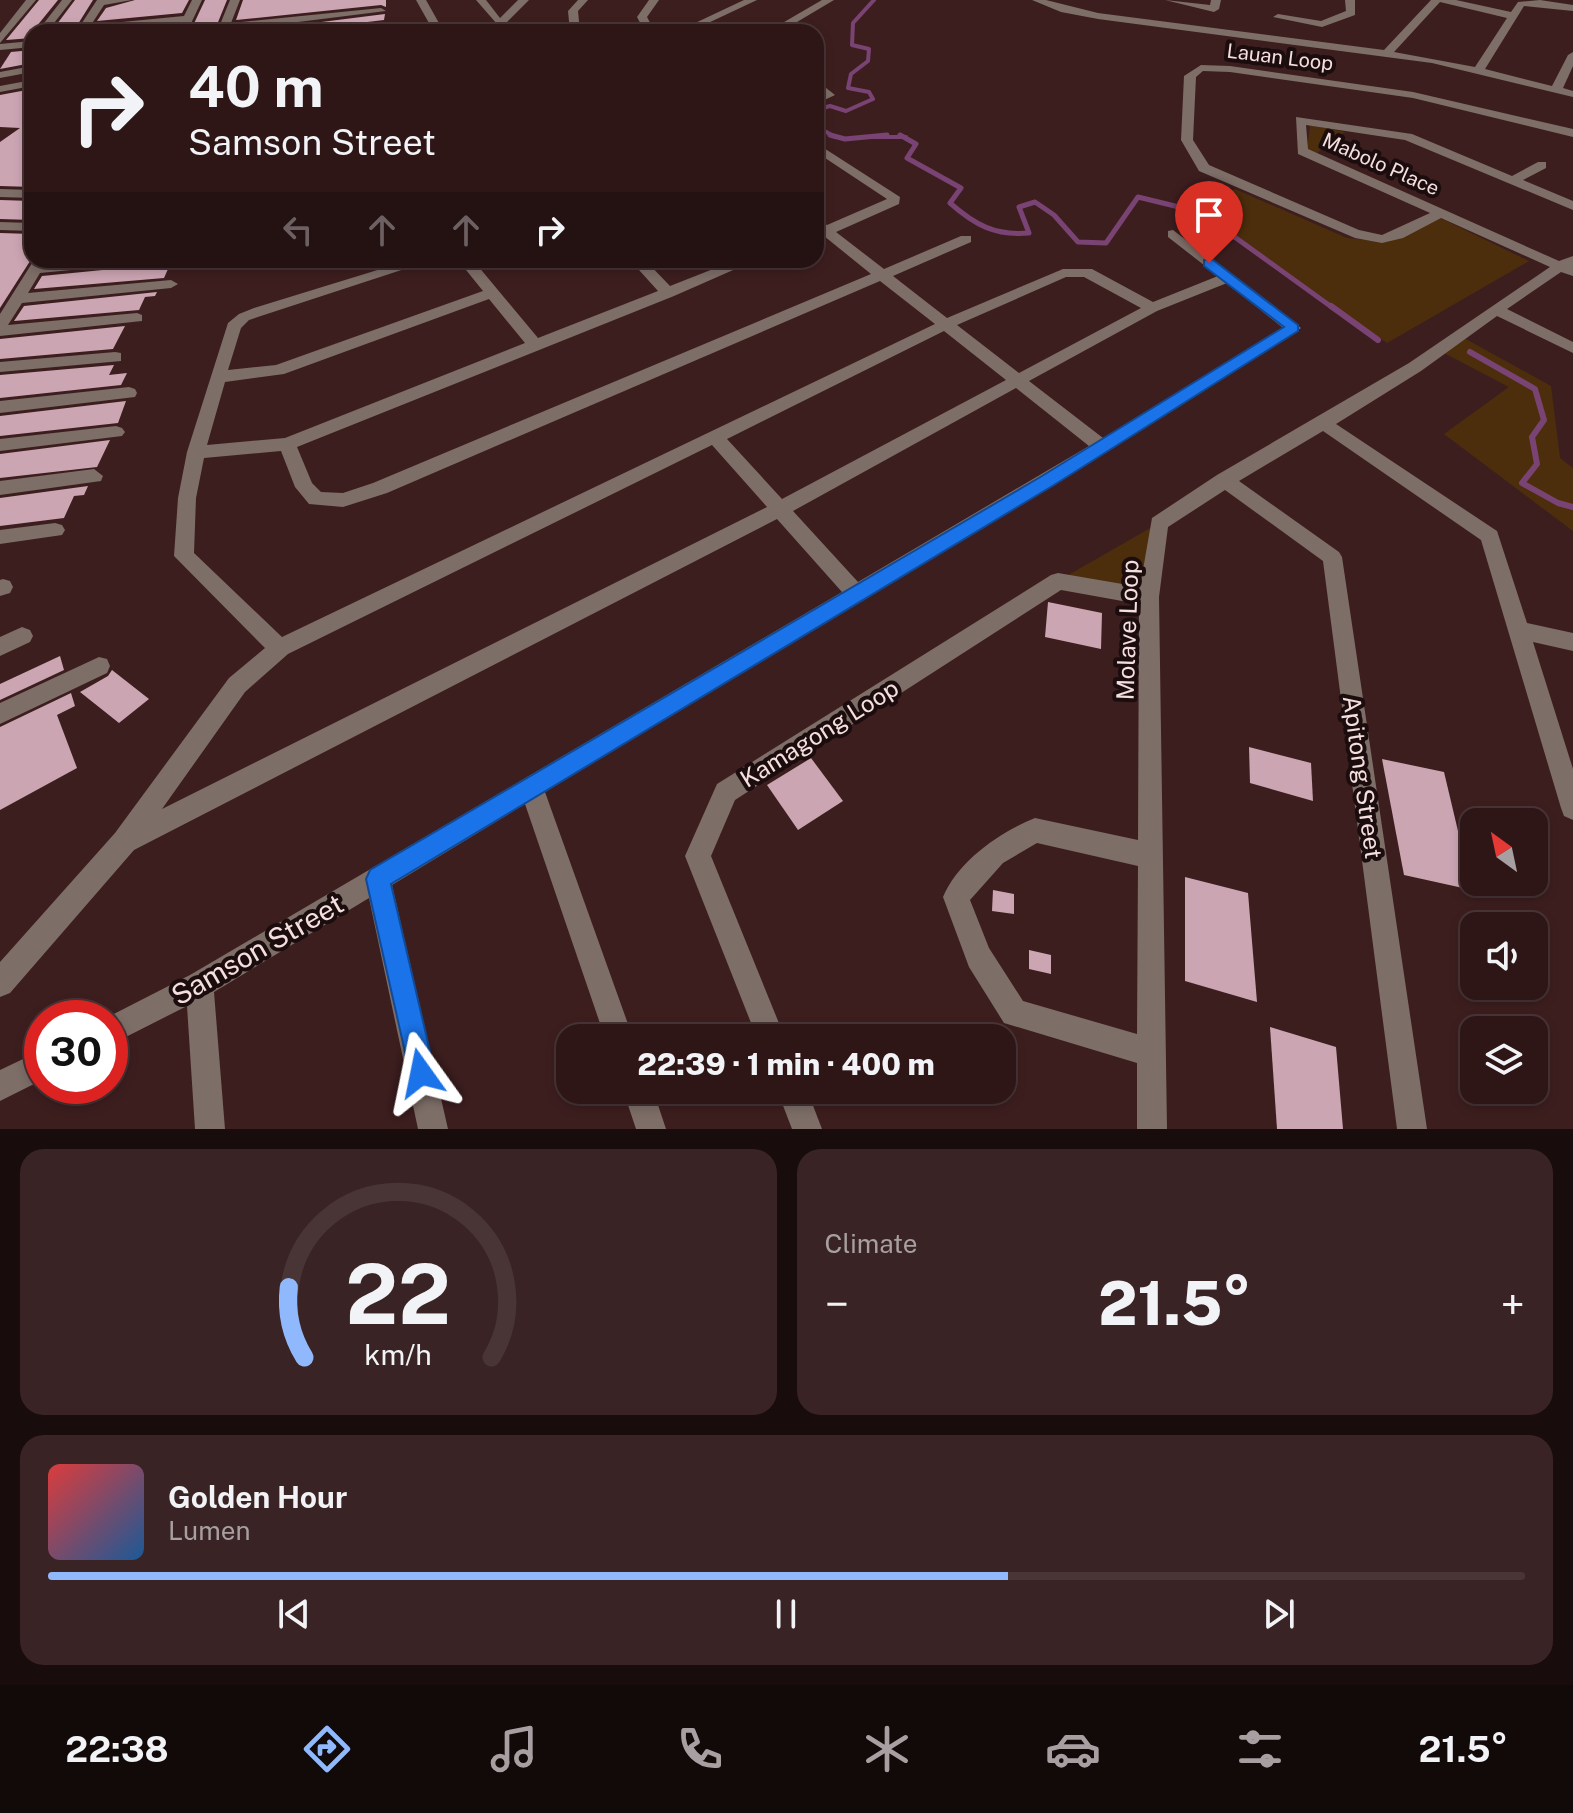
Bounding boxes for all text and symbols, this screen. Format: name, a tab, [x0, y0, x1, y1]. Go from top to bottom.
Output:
street label: Lauan Loop	[1225, 39, 1335, 75]
text: 40 m	[188, 54, 324, 120]
icon: right	[56, 56, 160, 160]
text: Samson Street	[188, 121, 436, 163]
street label: Mabolo Place	[1319, 128, 1443, 200]
pin	[1175, 181, 1243, 263]
icon: arrive	[1187, 193, 1231, 237]
icon: left	[276, 208, 320, 252]
icon: ahead	[360, 208, 404, 252]
icon: ahead	[444, 208, 488, 252]
icon: right	[528, 208, 572, 252]
street label: Molave Loop	[1111, 559, 1143, 701]
street label: Kamagong Loop	[735, 673, 903, 793]
street label: Apitong Street	[1338, 694, 1388, 860]
north arrow	[1460, 808, 1548, 896]
map controls	[1460, 808, 1548, 1104]
street label: Samson Street	[165, 886, 349, 1012]
button: sound	[1460, 912, 1548, 1000]
speed limit sign: 30	[24, 1000, 128, 1104]
button: layers	[1460, 1016, 1548, 1104]
position arrow	[379, 1031, 463, 1115]
text: 22:39 · 1 min · 400 m	[637, 1046, 935, 1082]
text: Climate	[825, 1228, 918, 1259]
text: 22	[345, 1245, 451, 1343]
text: 21.5°	[1098, 1268, 1251, 1339]
text: −	[825, 1278, 849, 1330]
text: +	[1501, 1278, 1525, 1330]
text: km/h	[365, 1338, 432, 1371]
text: Golden Hour	[168, 1479, 347, 1515]
text: Lumen	[168, 1515, 251, 1546]
icon: previous	[272, 1592, 316, 1636]
icon: pause	[764, 1592, 808, 1636]
icon: next	[1257, 1592, 1301, 1636]
icon: directions	[299, 1721, 355, 1777]
icon: music	[486, 1721, 542, 1777]
icon: phone	[672, 1721, 728, 1777]
icon: climate	[859, 1721, 915, 1777]
icon: car	[1045, 1721, 1101, 1777]
icon: filters	[1232, 1721, 1288, 1777]
text: 22:38	[65, 1728, 169, 1770]
text: 21.5°	[1418, 1728, 1508, 1770]

